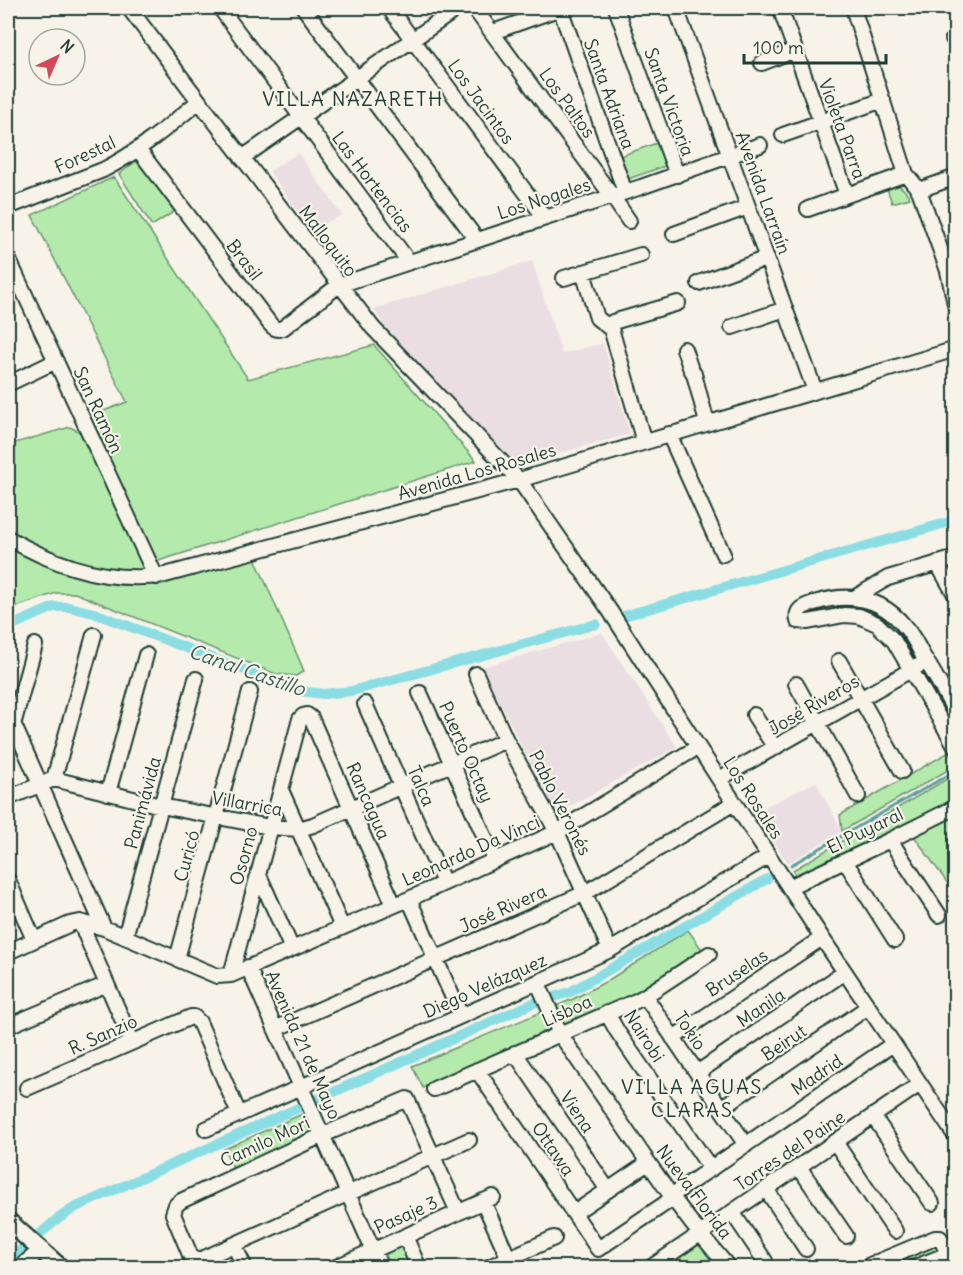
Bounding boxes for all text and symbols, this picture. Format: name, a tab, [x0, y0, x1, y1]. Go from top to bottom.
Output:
north arrow	[27, 27, 87, 87]
scale bar	[744, 27, 886, 65]
text: N	[56, 35, 78, 57]
street label: Santa Adriana	[579, 36, 640, 152]
text: 100 m	[753, 36, 804, 59]
street label: Santa Victoria	[639, 45, 700, 159]
street label: Los Jacintos	[443, 55, 520, 149]
street label: Los Paltos	[534, 63, 601, 142]
street label: Violeta Parra	[814, 75, 871, 182]
district label: VILLA NAZARETH	[262, 86, 444, 111]
street label: Las Hortencias	[327, 127, 418, 237]
street label: Avenida Larraín	[731, 128, 796, 257]
street label: Forestal	[51, 130, 119, 179]
street label: Los Nogales	[494, 173, 593, 224]
street label: Malloquito	[294, 200, 363, 281]
street label: Brasil	[222, 235, 267, 285]
street label: San Ramón	[68, 363, 129, 457]
street label: Avenida Los Rosales	[395, 438, 559, 505]
water label: Canal Castillo	[186, 638, 310, 702]
street label: José Riveros	[764, 669, 863, 740]
street label: Puerto Octay	[434, 698, 499, 806]
street label: Pablo Veronés	[524, 746, 597, 859]
street label: Los Rosales	[718, 752, 789, 843]
street label: Panimávida	[119, 754, 166, 852]
street label: Rancagua	[341, 759, 396, 843]
street label: Talca	[402, 762, 440, 810]
street label: Villarrica	[210, 786, 284, 821]
street label: El Puyaral	[823, 802, 907, 859]
street label: Leonardo Da Vinci	[398, 810, 543, 891]
street label: Osorno	[225, 824, 262, 888]
street label: Curicó	[169, 828, 204, 884]
street label: José Rivera	[456, 879, 550, 938]
street label: Bruselas	[701, 943, 772, 1002]
street label: Diego Velázquez	[420, 948, 550, 1023]
street label: Avenida 21 de Mayo	[260, 967, 347, 1123]
street label: Manila	[732, 983, 789, 1032]
street label: Lisboa	[538, 989, 595, 1032]
street label: Nairobi	[619, 1005, 670, 1066]
street label: Tokio	[669, 1007, 712, 1054]
street label: R. Sanzio	[65, 1009, 141, 1060]
street label: Beirut	[757, 1019, 811, 1066]
street label: Madrid	[787, 1049, 847, 1100]
district label: VILLA AGUAS CLARAS	[621, 1074, 763, 1122]
street label: Viena	[555, 1086, 600, 1137]
street label: Torres del Paine	[730, 1105, 849, 1196]
street label: Camilo Mori	[216, 1111, 313, 1172]
street label: Ottawa	[527, 1117, 580, 1180]
street label: Nueva Florida	[651, 1140, 737, 1243]
street label: Pasaje 3	[370, 1190, 441, 1239]

